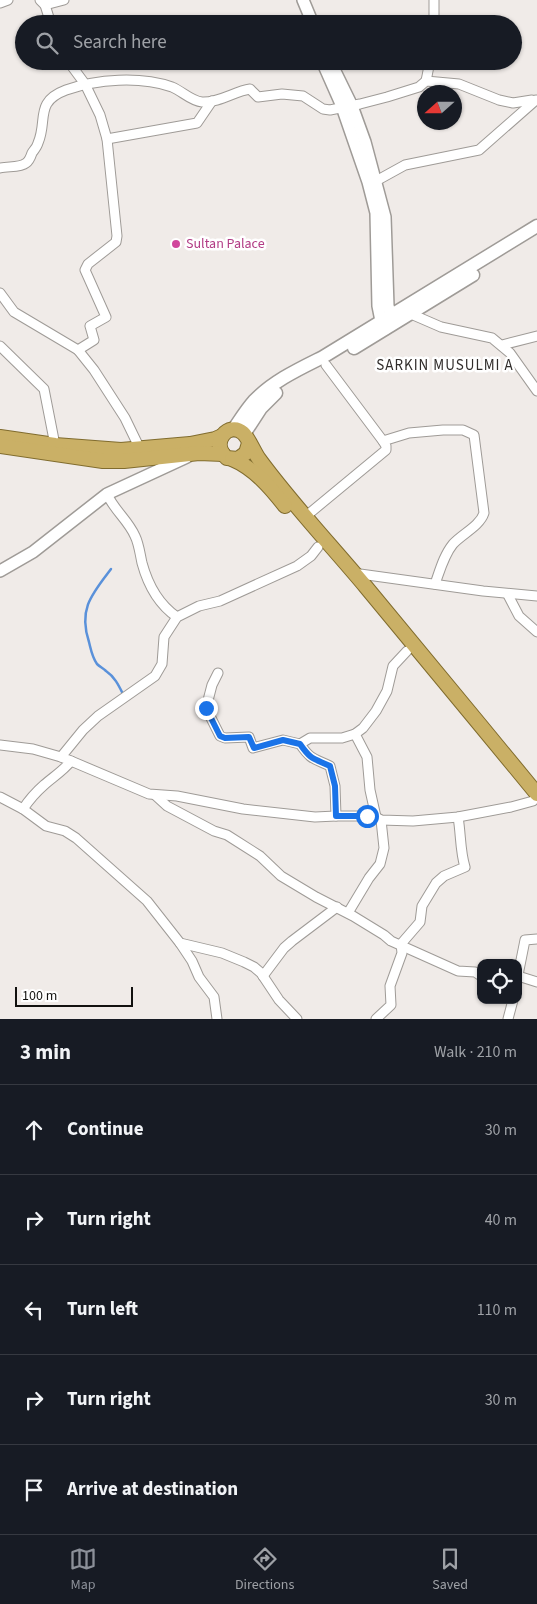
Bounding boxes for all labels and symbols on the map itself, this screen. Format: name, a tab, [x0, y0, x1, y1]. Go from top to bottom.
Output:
north arrow	[417, 85, 462, 130]
place label: Sultan Palace	[186, 234, 265, 254]
marker: Sultan Palace	[170, 238, 182, 250]
district label: SARKIN MUSULMI A	[376, 355, 514, 376]
route end	[195, 697, 218, 720]
route start	[356, 805, 379, 828]
scale bar	[15, 984, 132, 1007]

